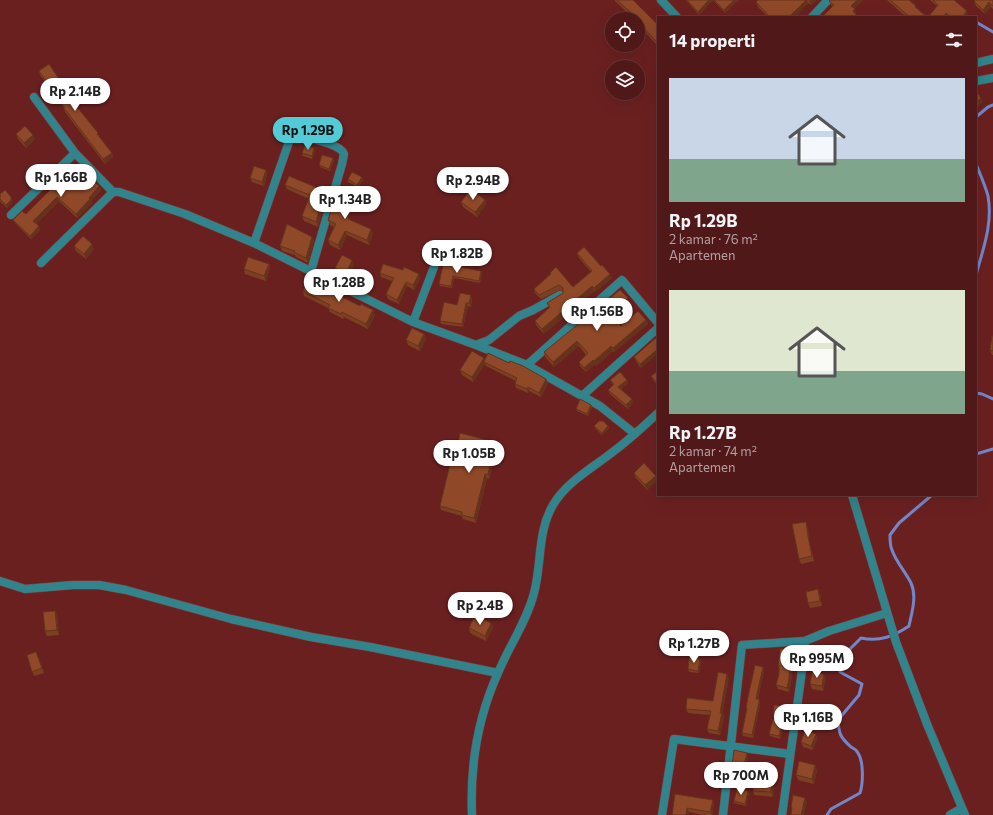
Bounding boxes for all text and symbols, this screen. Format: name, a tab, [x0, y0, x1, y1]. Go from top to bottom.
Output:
map controls	[605, 12, 645, 100]
button: locate	[605, 12, 645, 52]
icon: filters	[943, 29, 965, 51]
text: 14 properti	[669, 30, 755, 51]
button: layers	[605, 60, 645, 100]
pin: Rp 2.14B	[34, 78, 116, 112]
text: Rp 2.14B	[49, 83, 101, 99]
icon: home	[781, 104, 853, 176]
pin: Rp 1.29B	[267, 117, 349, 151]
text: Rp 1.29B	[282, 122, 334, 138]
pin: Rp 1.66B	[20, 164, 102, 198]
pin: Rp 2.94B	[432, 167, 514, 201]
text: Rp 1.66B	[35, 169, 87, 185]
text: Rp 2.94B	[446, 172, 500, 188]
pin: Rp 1.34B	[304, 186, 386, 220]
text: Rp 1.34B	[319, 191, 371, 207]
text: Rp 1.29B	[669, 210, 738, 231]
text: 2 kamar · 76 m²	[669, 231, 758, 247]
pin: Rp 1.82B	[416, 240, 498, 274]
text: Rp 1.82B	[431, 245, 483, 261]
text: Apartemen	[669, 247, 735, 263]
pin: Rp 1.28B	[298, 269, 380, 303]
text: Rp 1.28B	[313, 274, 365, 290]
pin: Rp 1.56B	[556, 298, 638, 332]
text: Rp 1.56B	[571, 303, 623, 319]
icon: home	[781, 316, 853, 388]
text: Rp 1.27B	[669, 422, 736, 443]
pin: Rp 1.05B	[428, 440, 510, 474]
text: 2 kamar · 74 m²	[669, 443, 757, 459]
text: Rp 1.05B	[442, 445, 496, 461]
text: Apartemen	[669, 459, 735, 475]
pin: Rp 2.4B	[443, 592, 517, 626]
text: Rp 2.4B	[457, 597, 503, 613]
pin: Rp 1.27B	[653, 630, 735, 664]
text: Rp 1.27B	[668, 635, 720, 651]
pin: Rp 995M	[780, 645, 854, 679]
text: Rp 995M	[789, 650, 845, 666]
pin: Rp 1.16B	[767, 704, 849, 738]
text: Rp 1.16B	[783, 709, 833, 725]
pin: Rp 700M	[704, 762, 778, 796]
text: Rp 700M	[713, 767, 769, 783]

